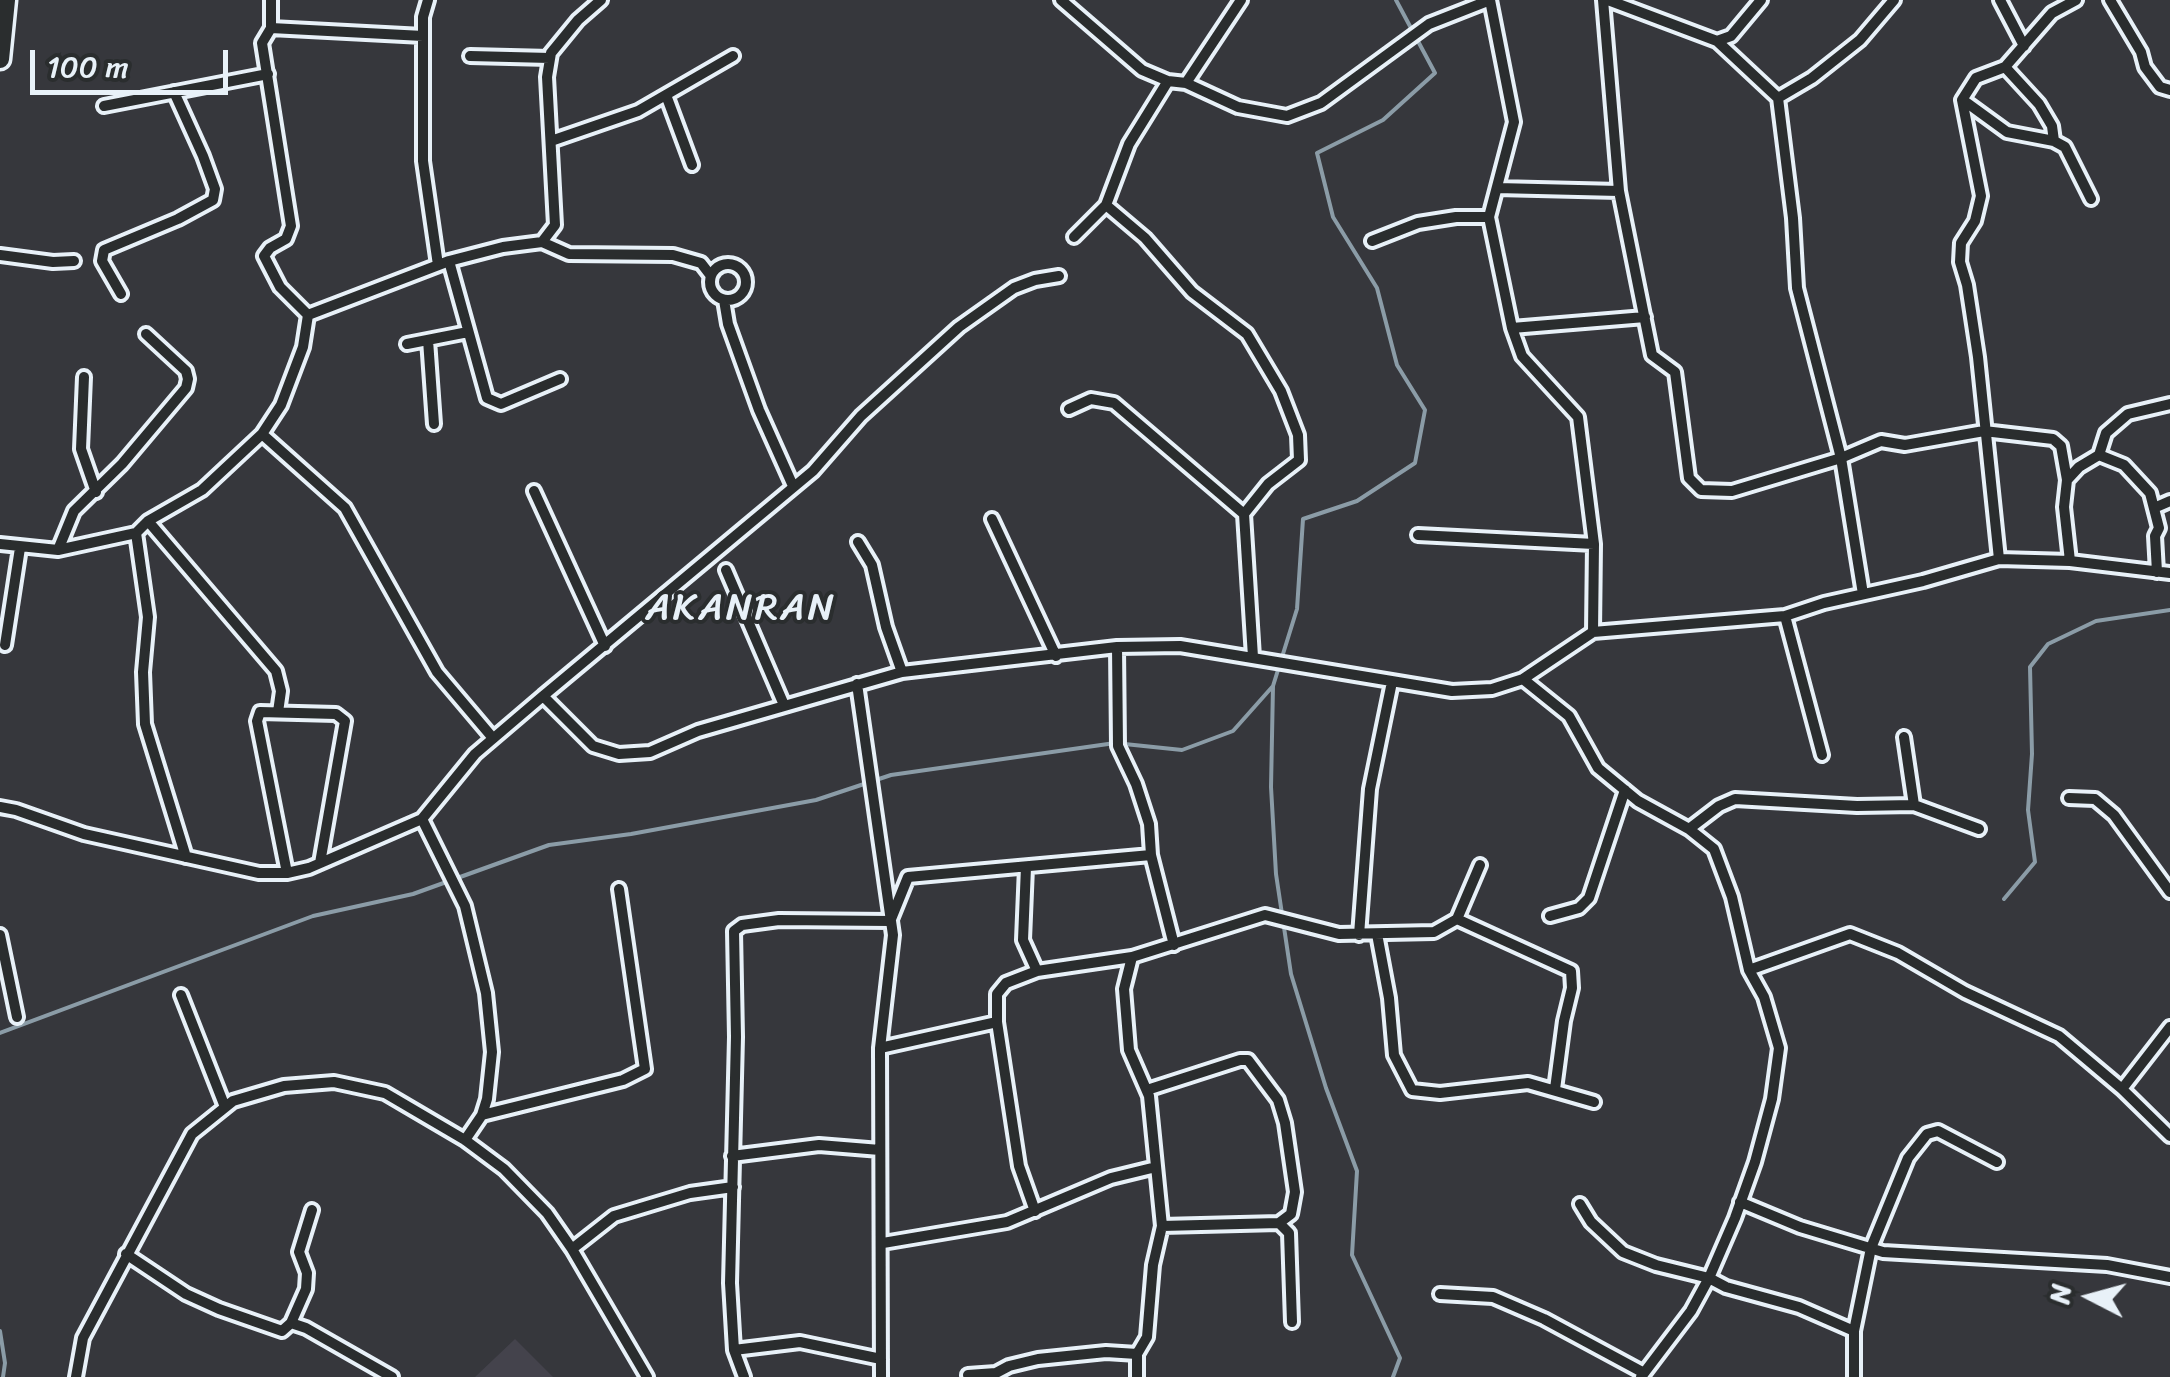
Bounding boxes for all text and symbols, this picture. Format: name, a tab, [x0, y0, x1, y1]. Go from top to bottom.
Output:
scale bar	[35, 30, 232, 92]
text: 100 m	[47, 40, 129, 94]
district label: AKANRAN	[646, 586, 836, 632]
north arrow	[2040, 1247, 2140, 1347]
text: N	[2034, 1282, 2085, 1306]

